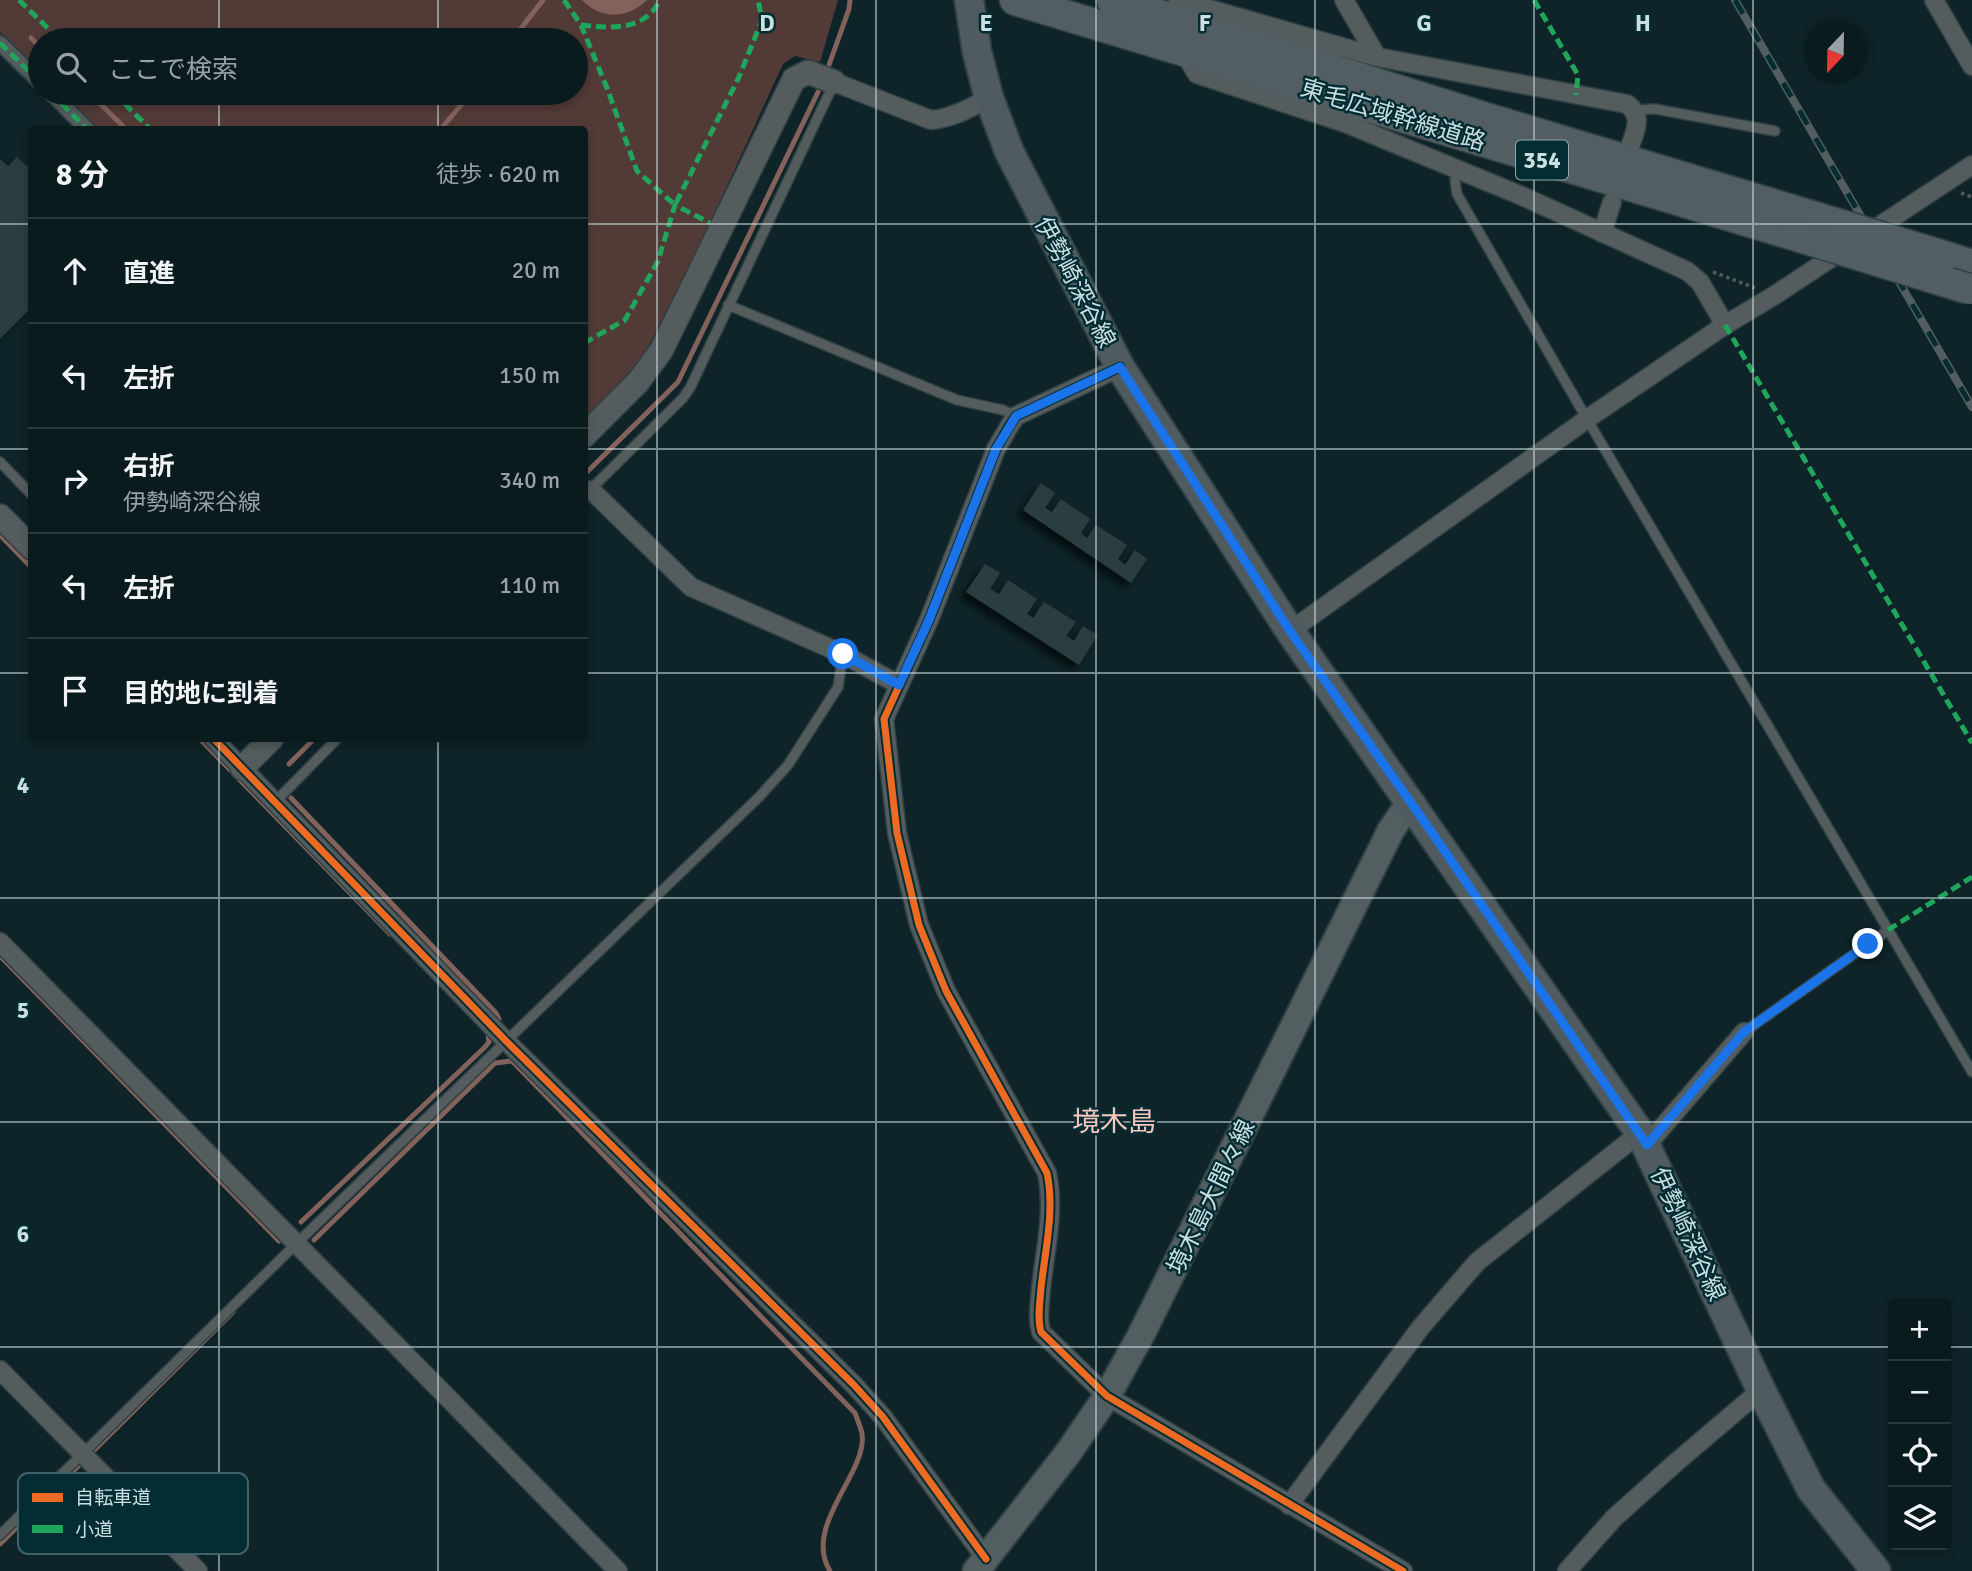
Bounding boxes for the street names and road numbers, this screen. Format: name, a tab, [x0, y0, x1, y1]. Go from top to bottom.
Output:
street label: 東毛広域幹線道路	[1297, 73, 1489, 157]
road number: 354	[1516, 140, 1568, 180]
street label: 伊勢崎深谷線	[1028, 211, 1122, 353]
street label: 境木島大間々線	[1161, 1115, 1261, 1279]
street label: 伊勢崎深谷線	[1644, 1162, 1732, 1306]

